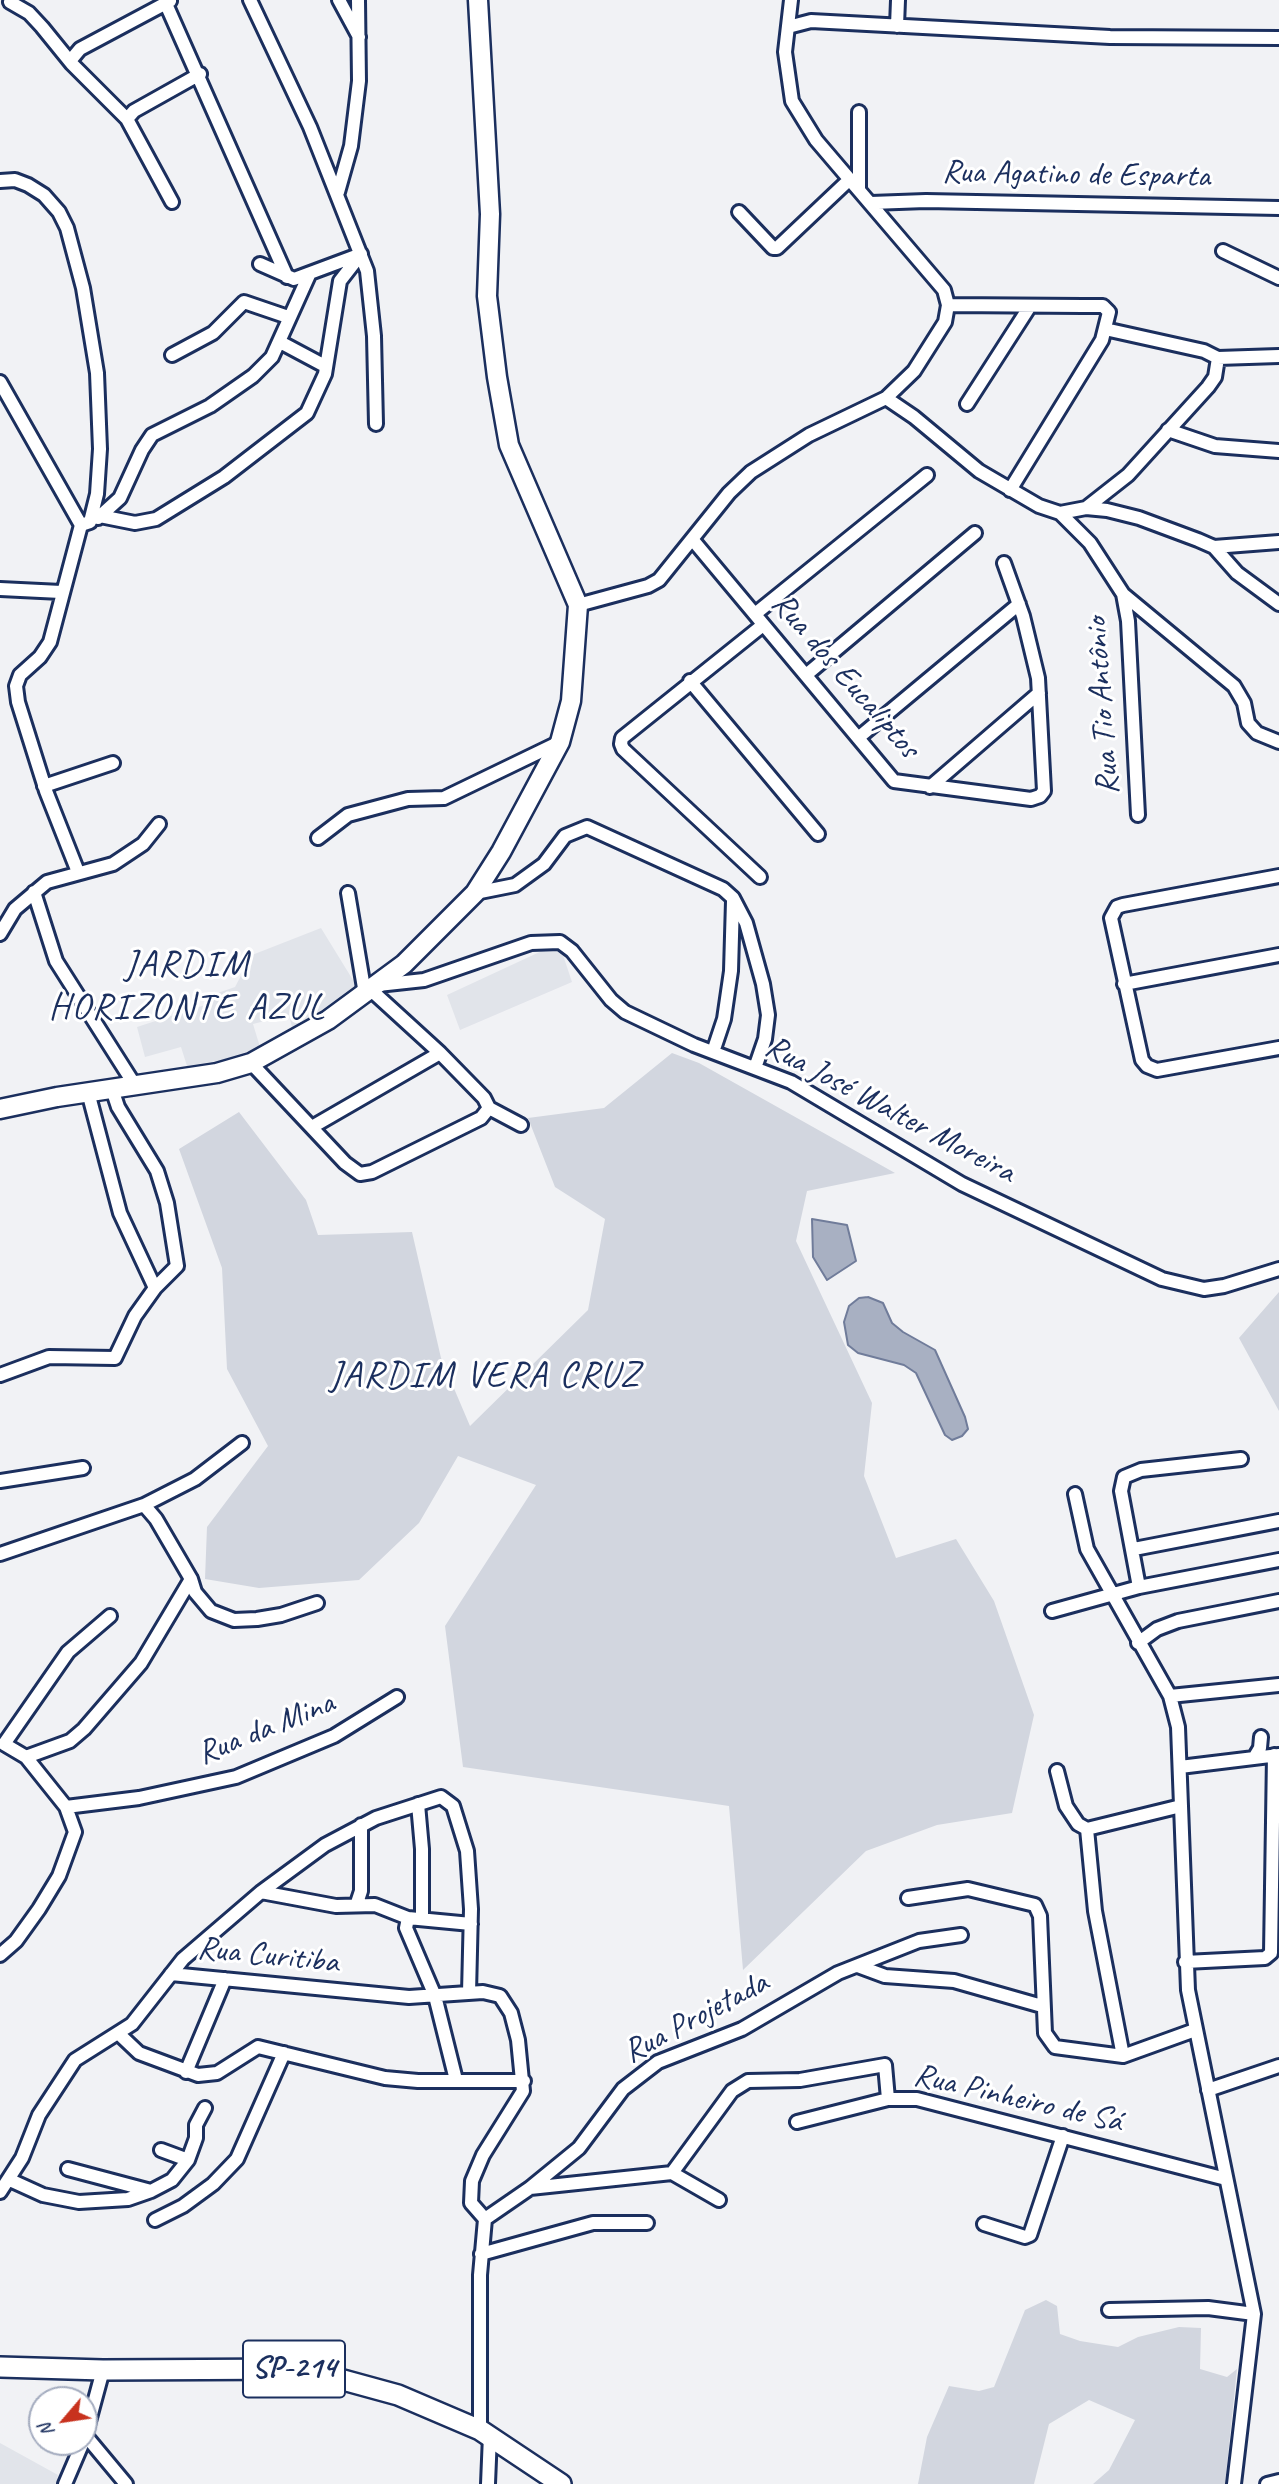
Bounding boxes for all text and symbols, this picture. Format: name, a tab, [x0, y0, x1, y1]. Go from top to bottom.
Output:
street label: Rua Agatino de Esparta	[942, 153, 1210, 197]
street label: Rua dos Eucaliptos	[762, 585, 928, 767]
street label: Rua Tio Antônio	[1077, 616, 1129, 796]
district label: JARDIM HORIZONTE AZUL	[51, 943, 323, 1030]
street label: Rua José Walter Moreira	[758, 1027, 1022, 1193]
district label: JARDIM VERA CRUZ	[333, 1354, 637, 1398]
street label: Rua da Mina	[192, 1684, 340, 1774]
street label: Rua Curitiba	[196, 1929, 340, 1983]
street label: Rua Projetada	[617, 1963, 775, 2073]
street label: Rua Pinheiro de Sá	[910, 2056, 1126, 2142]
road number: SP-214	[243, 2340, 345, 2398]
north arrow	[28, 2386, 98, 2456]
text: N	[33, 2419, 60, 2441]

